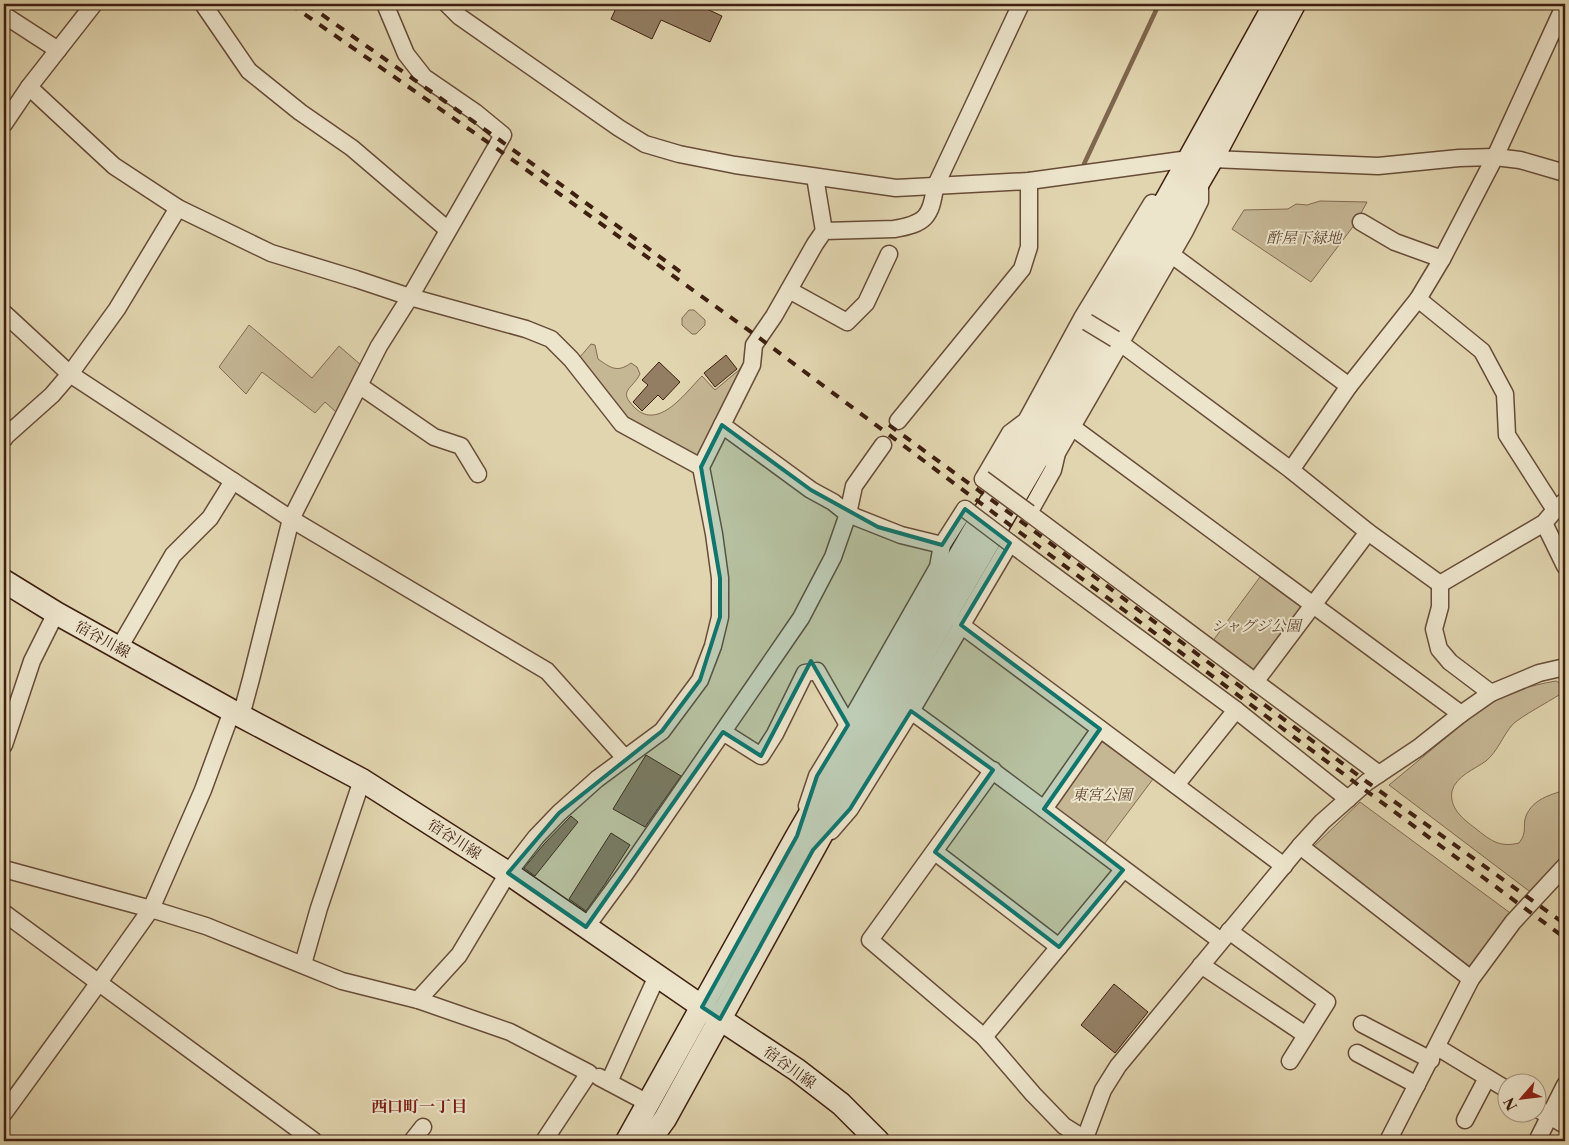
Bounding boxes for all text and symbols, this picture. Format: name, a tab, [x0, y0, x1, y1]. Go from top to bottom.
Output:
park label: 酢屋下緑地	[1266, 228, 1343, 247]
street label: 宿谷川線	[72, 616, 134, 662]
park label: シャグジ公園	[1211, 616, 1304, 635]
park label: 東宮公園	[1072, 785, 1135, 804]
street label: 宿谷川線	[425, 815, 485, 863]
street label: 宿谷川線	[760, 1042, 820, 1092]
north arrow	[1496, 1072, 1546, 1122]
text: N	[1500, 1095, 1521, 1114]
district label: 西口町一丁目	[371, 1096, 467, 1116]

